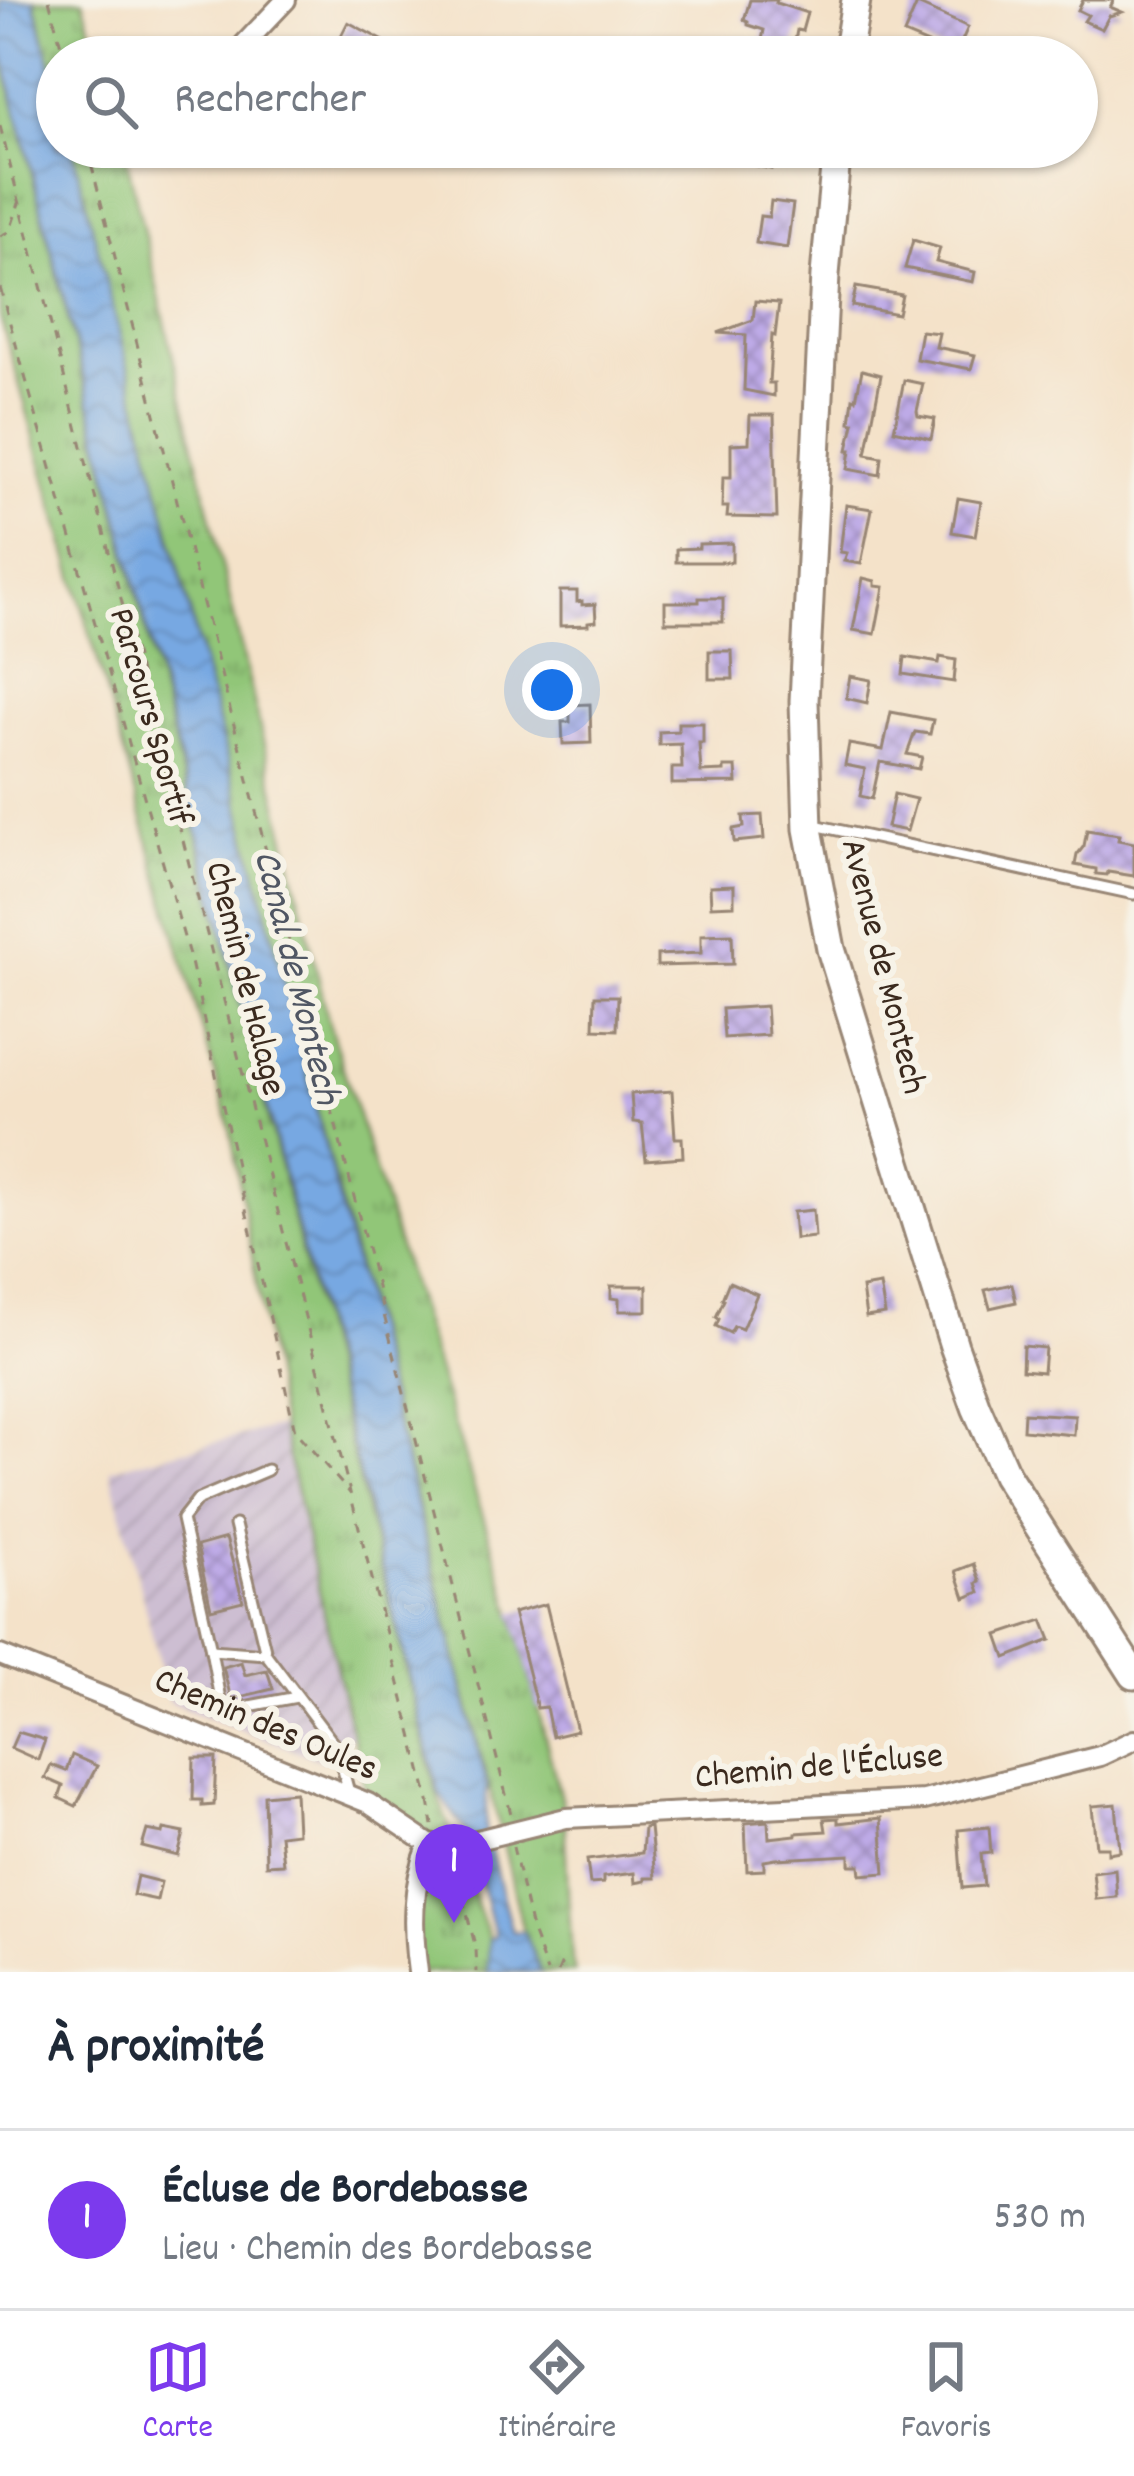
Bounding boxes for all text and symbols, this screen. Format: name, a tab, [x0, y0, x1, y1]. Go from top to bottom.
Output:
search box	[36, 36, 1098, 168]
icon: search	[78, 69, 144, 135]
text: Rechercher	[174, 70, 366, 134]
street label: Parcours Sportif	[92, 602, 204, 833]
your location	[522, 660, 582, 720]
street label: Avenue de Montech	[824, 834, 938, 1100]
water label: Canal de Montech	[236, 845, 352, 1112]
street label: Chemin de Halage	[189, 856, 297, 1102]
street label: Chemin des Oules	[145, 1657, 385, 1797]
street label: Chemin de l'Écluse	[693, 1732, 945, 1806]
pin: 1	[415, 1824, 493, 1923]
text: À proximité	[48, 2014, 265, 2086]
text: Écluse de Bordebasse	[162, 2160, 528, 2224]
text: 1	[83, 2192, 91, 2247]
text: 530 m	[994, 2192, 1086, 2247]
text: Lieu · Chemin des Bordebasse	[162, 2224, 593, 2279]
tab: Carte	[142, 2334, 213, 2453]
tab: Itinéraire	[498, 2334, 616, 2453]
tab: Favoris	[901, 2334, 992, 2453]

